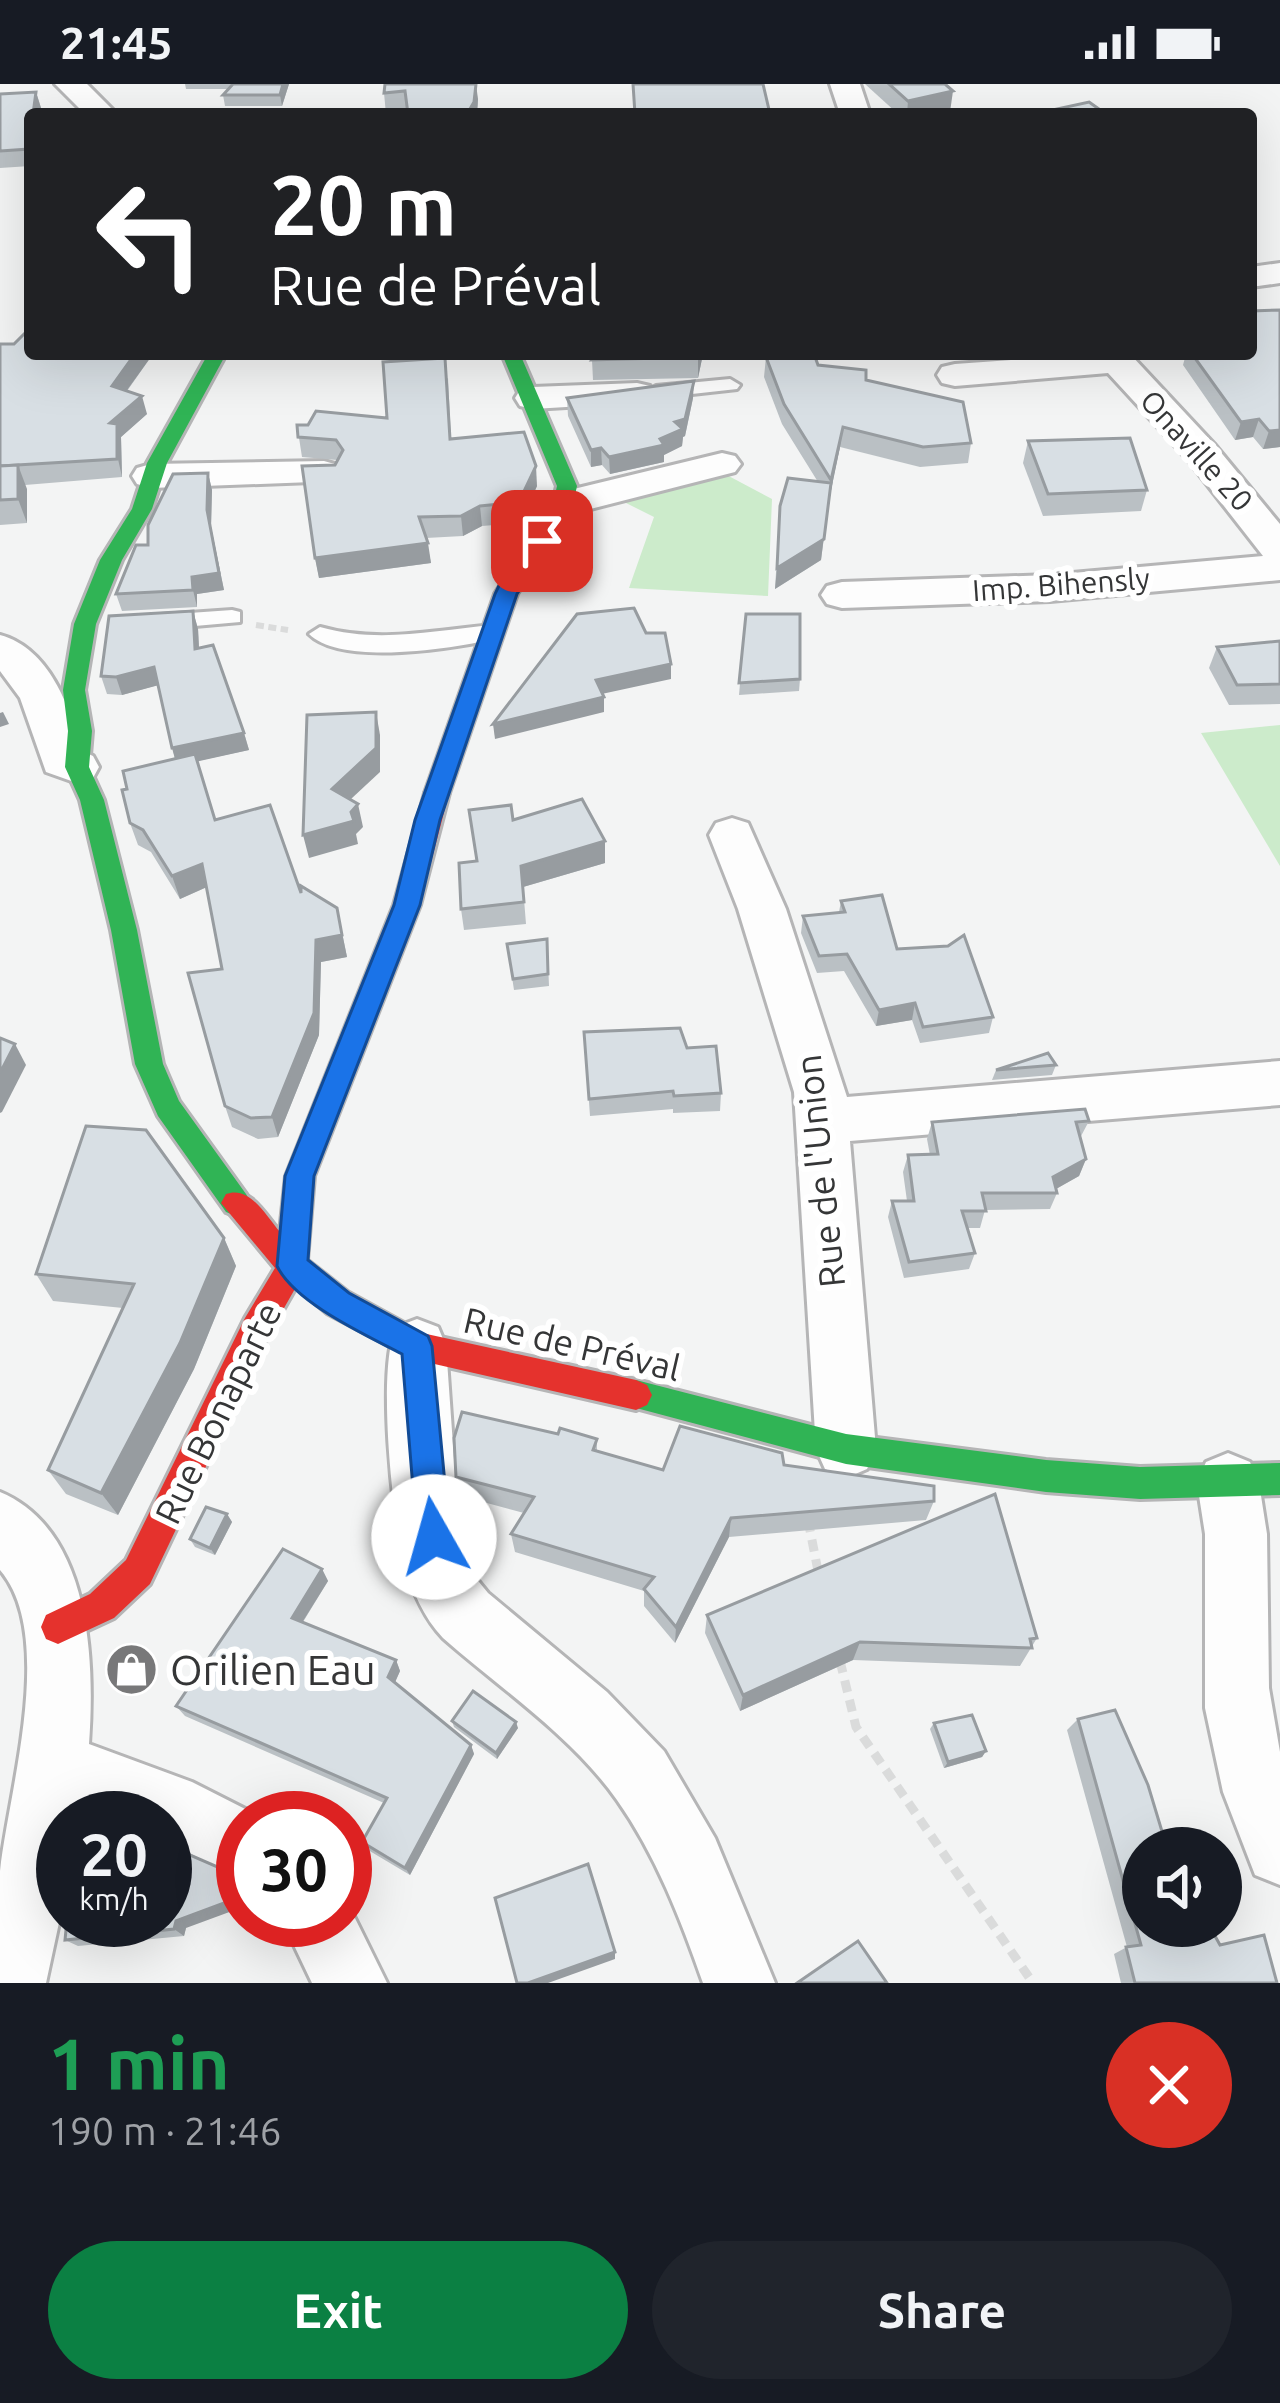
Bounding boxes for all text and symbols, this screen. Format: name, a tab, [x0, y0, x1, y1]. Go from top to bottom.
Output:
text: 21:45	[60, 17, 173, 68]
icon: left	[72, 156, 228, 312]
text: 20 m	[270, 157, 457, 251]
text: Rue de Préval	[270, 255, 601, 315]
street label: Onaville 20	[1134, 383, 1260, 518]
pin	[491, 490, 593, 592]
icon: arrive	[509, 508, 575, 574]
street label: Imp. Bihensly	[971, 561, 1151, 607]
street label: Rue de l'Union	[787, 1053, 852, 1290]
street label: Rue Bonaparte	[146, 1295, 289, 1530]
street label: Rue de Préval	[460, 1299, 684, 1388]
position arrow	[371, 1474, 497, 1600]
shop icon: Orilien Eau	[103, 1642, 159, 1698]
place label: Orilien Eau	[170, 1646, 376, 1693]
speed limit sign: 30	[216, 1791, 372, 1947]
text: 20	[80, 1820, 148, 1887]
map controls	[1122, 1827, 1242, 1947]
button: sound	[1122, 1827, 1242, 1947]
text: km/h	[79, 1882, 149, 1916]
button: close	[1106, 2022, 1232, 2148]
text: 1 min	[48, 2023, 230, 2104]
text: 190 m · 21:46	[48, 2109, 282, 2152]
button: Exit	[48, 2241, 628, 2379]
button: Share	[652, 2241, 1232, 2379]

